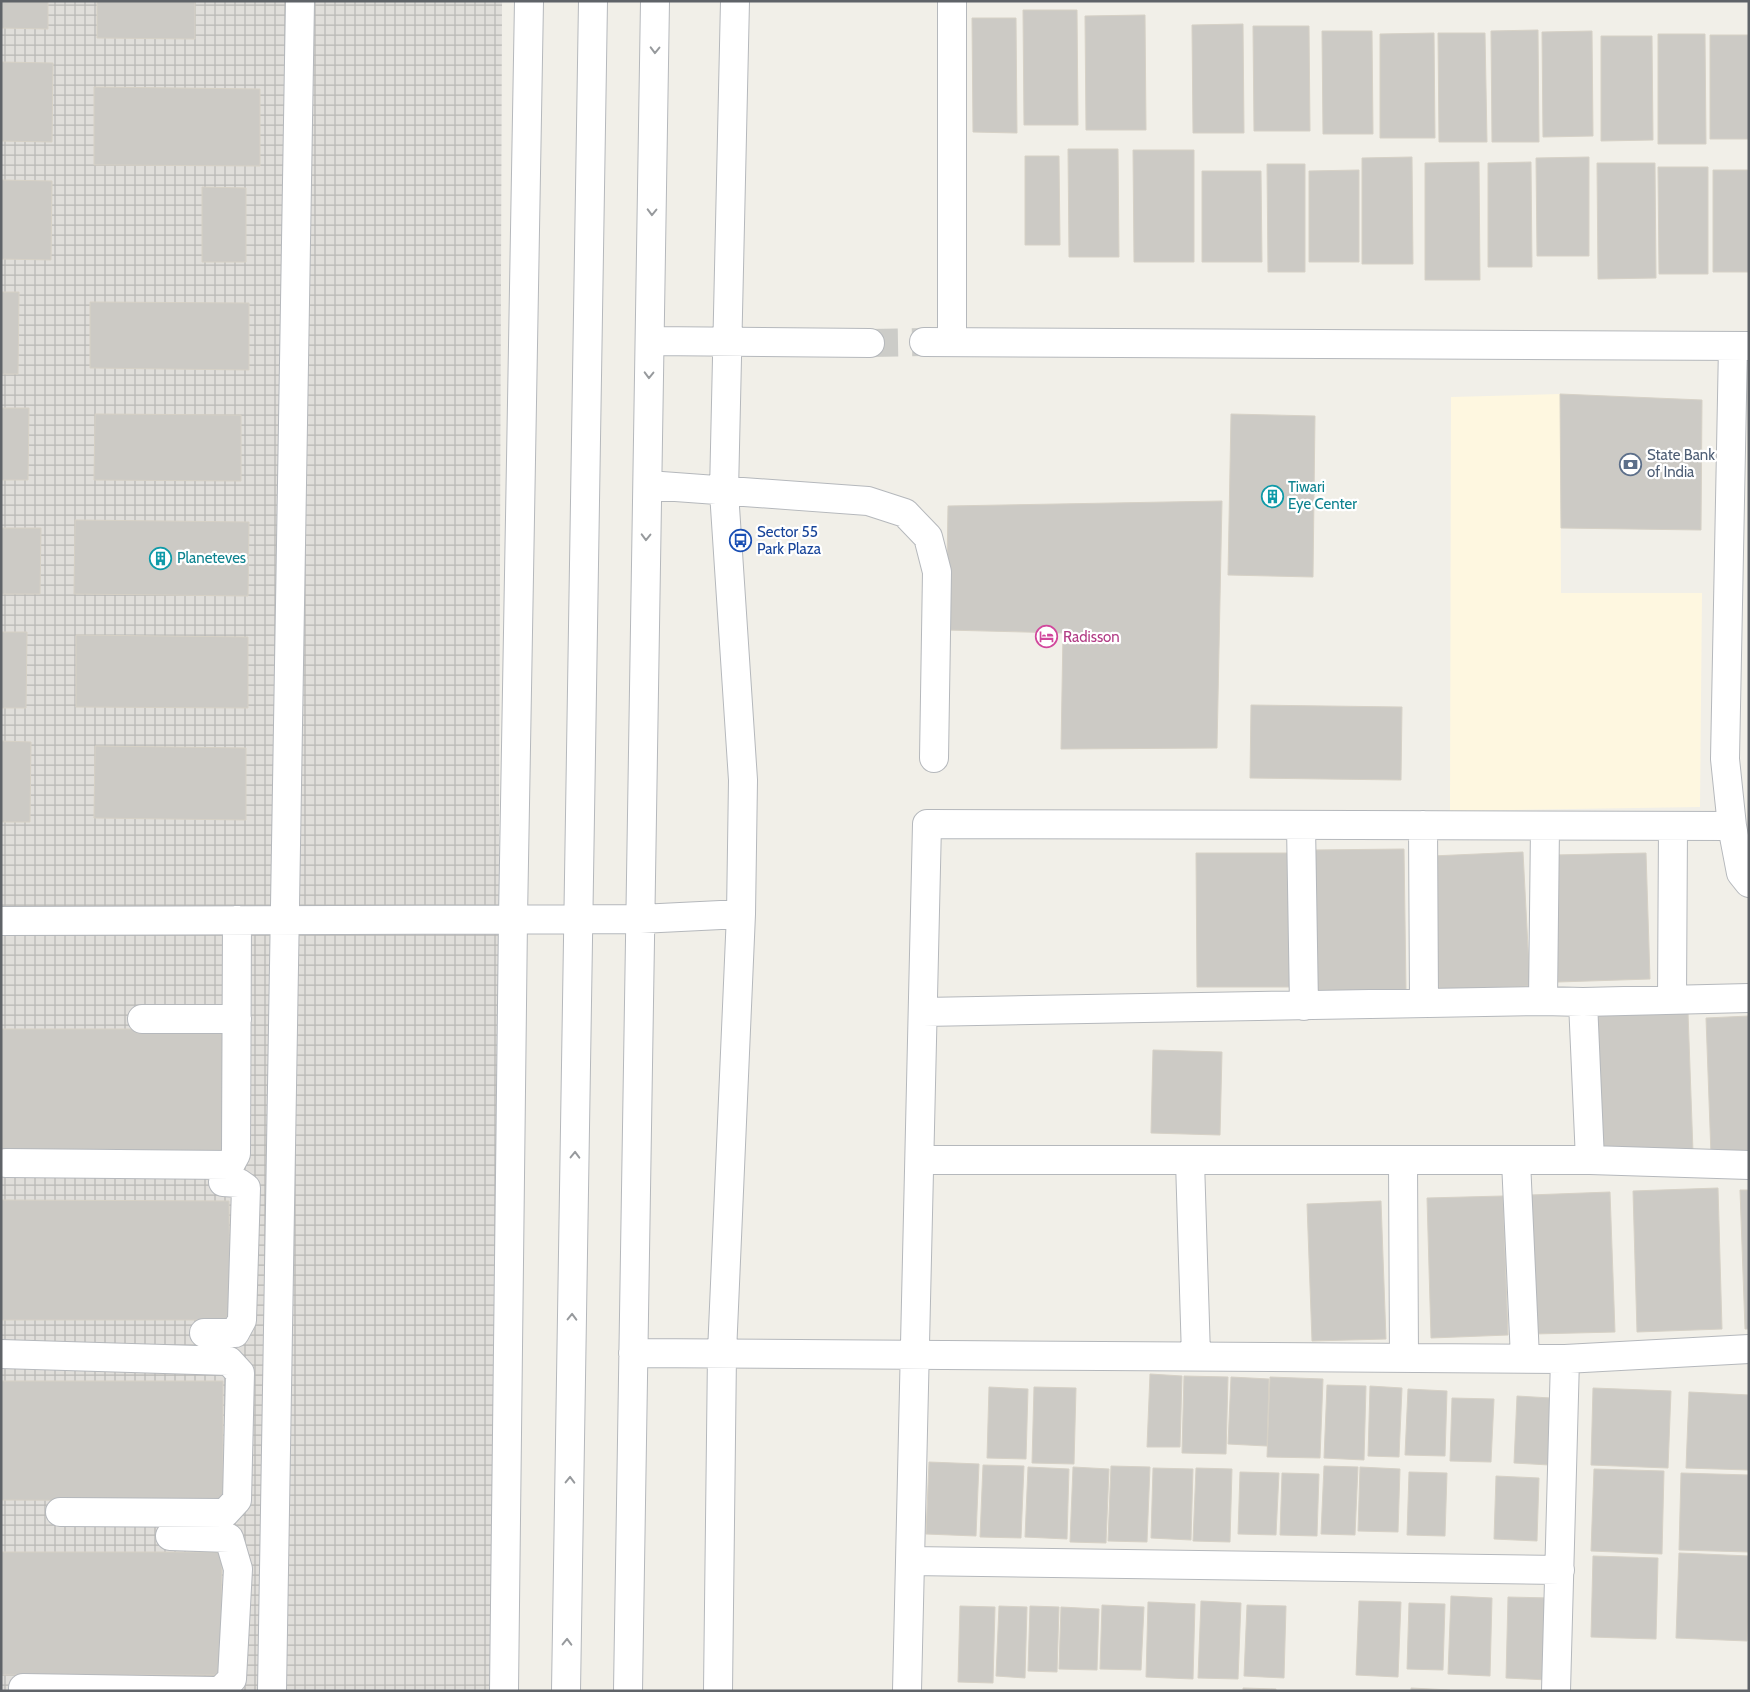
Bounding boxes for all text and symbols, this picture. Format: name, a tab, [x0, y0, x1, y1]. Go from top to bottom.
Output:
one-way arrow	[649, 46, 660, 54]
one-way arrow	[647, 209, 657, 217]
one-way arrow	[644, 372, 654, 379]
place label: State Bank of India	[1647, 446, 1715, 481]
bank icon: State Bank of India	[1619, 452, 1643, 476]
place label: Tiwari Eye Center	[1288, 478, 1357, 513]
building icon: Tiwari Eye Center	[1260, 484, 1284, 508]
place label: Sector 55 Park Plaza	[757, 523, 822, 558]
bus stop icon: Sector 55 Park Plaza	[729, 529, 753, 553]
one-way arrow	[641, 534, 651, 542]
building icon: Planeteves	[149, 546, 173, 570]
place label: Planeteves	[177, 549, 246, 567]
hotel icon: Radisson	[1035, 625, 1059, 649]
place label: Radisson	[1063, 628, 1120, 646]
one-way arrow	[570, 1150, 580, 1158]
one-way arrow	[567, 1313, 578, 1321]
one-way arrow	[565, 1475, 575, 1483]
one-way arrow	[562, 1638, 572, 1646]

